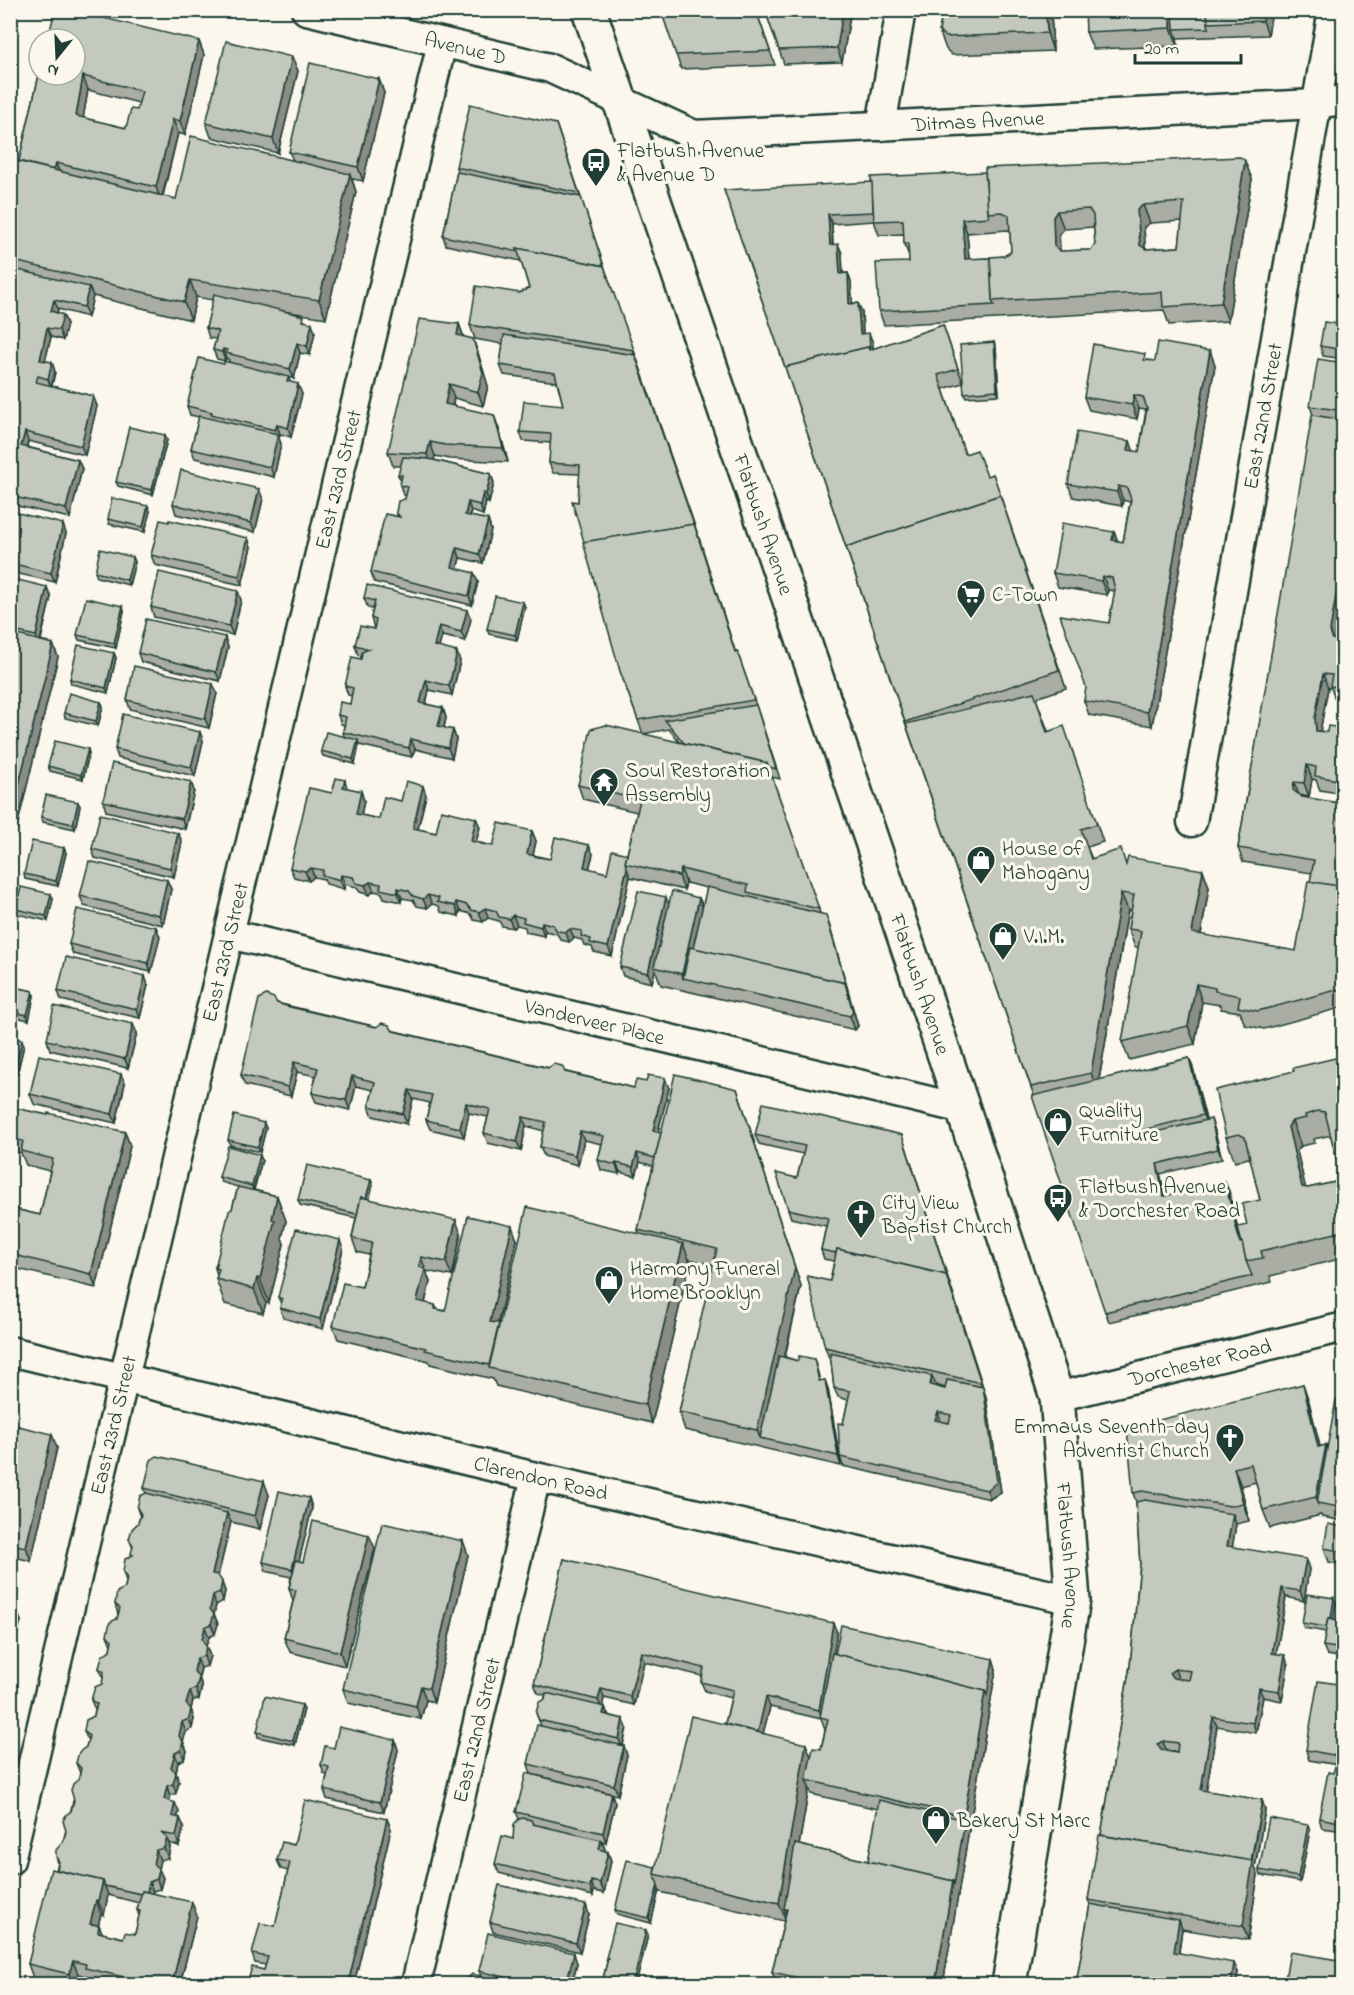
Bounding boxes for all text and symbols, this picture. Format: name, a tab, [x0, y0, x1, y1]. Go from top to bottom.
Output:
street label: Avenue D	[421, 26, 509, 74]
north arrow	[27, 27, 87, 87]
scale bar	[1135, 27, 1242, 65]
text: 20 m	[1144, 37, 1179, 63]
text: N	[44, 56, 62, 82]
street label: Ditmas Avenue	[910, 105, 1046, 141]
place label: Flatbush Avenue & Avenue D	[616, 137, 765, 191]
bus stop icon: Flatbush Avenue & Avenue D	[580, 146, 612, 188]
street label: East 22nd Street	[1237, 341, 1292, 492]
street label: East 23rd Street	[308, 407, 371, 553]
street label: Flatbush Avenue	[724, 449, 800, 600]
supermarket icon: C-Town	[955, 578, 987, 620]
place label: C-Town	[992, 581, 1058, 611]
place label: Soul Restoration Assembly	[625, 757, 770, 813]
temple icon: Soul Restoration Assembly	[588, 766, 620, 808]
place label: House of Mahogany	[1002, 835, 1090, 891]
shop icon: House of Mahogany	[965, 844, 997, 886]
street label: East 23rd Street	[196, 880, 258, 1025]
street label: Flatbush Avenue	[880, 909, 957, 1060]
shop icon: V.I.M.	[987, 920, 1019, 962]
place label: V.I.M.	[1023, 923, 1064, 953]
street label: Vanderveer Place	[520, 992, 668, 1054]
place label: Quality Furniture	[1078, 1097, 1159, 1151]
shop icon: Quality Furniture	[1042, 1106, 1074, 1148]
place label: Flatbush Avenue & Dorchester Road	[1078, 1173, 1240, 1227]
bus stop icon: Flatbush Avenue & Dorchester Road	[1042, 1182, 1074, 1224]
place label: City View Baptist Church	[881, 1189, 1012, 1243]
church icon: City View Baptist Church	[845, 1198, 877, 1240]
place label: Harmony Funeral Home Brooklyn	[630, 1255, 780, 1311]
shop icon: Harmony Funeral Home Brooklyn	[593, 1264, 625, 1306]
street label: Dorchester Road	[1125, 1332, 1275, 1396]
street label: East 23rd Street	[84, 1353, 146, 1498]
place label: Emmaus Seventh-day Adventist Church	[1013, 1413, 1209, 1467]
church icon: Emmaus Seventh-day Adventist Church	[1214, 1422, 1246, 1464]
street label: Clarendon Road	[471, 1450, 611, 1510]
street label: Flatbush Avenue	[1047, 1480, 1086, 1632]
street label: East 22nd Street	[446, 1655, 510, 1806]
shop icon: Bakery St Marc	[920, 1804, 952, 1846]
place label: Bakery St Marc	[956, 1807, 1091, 1839]

